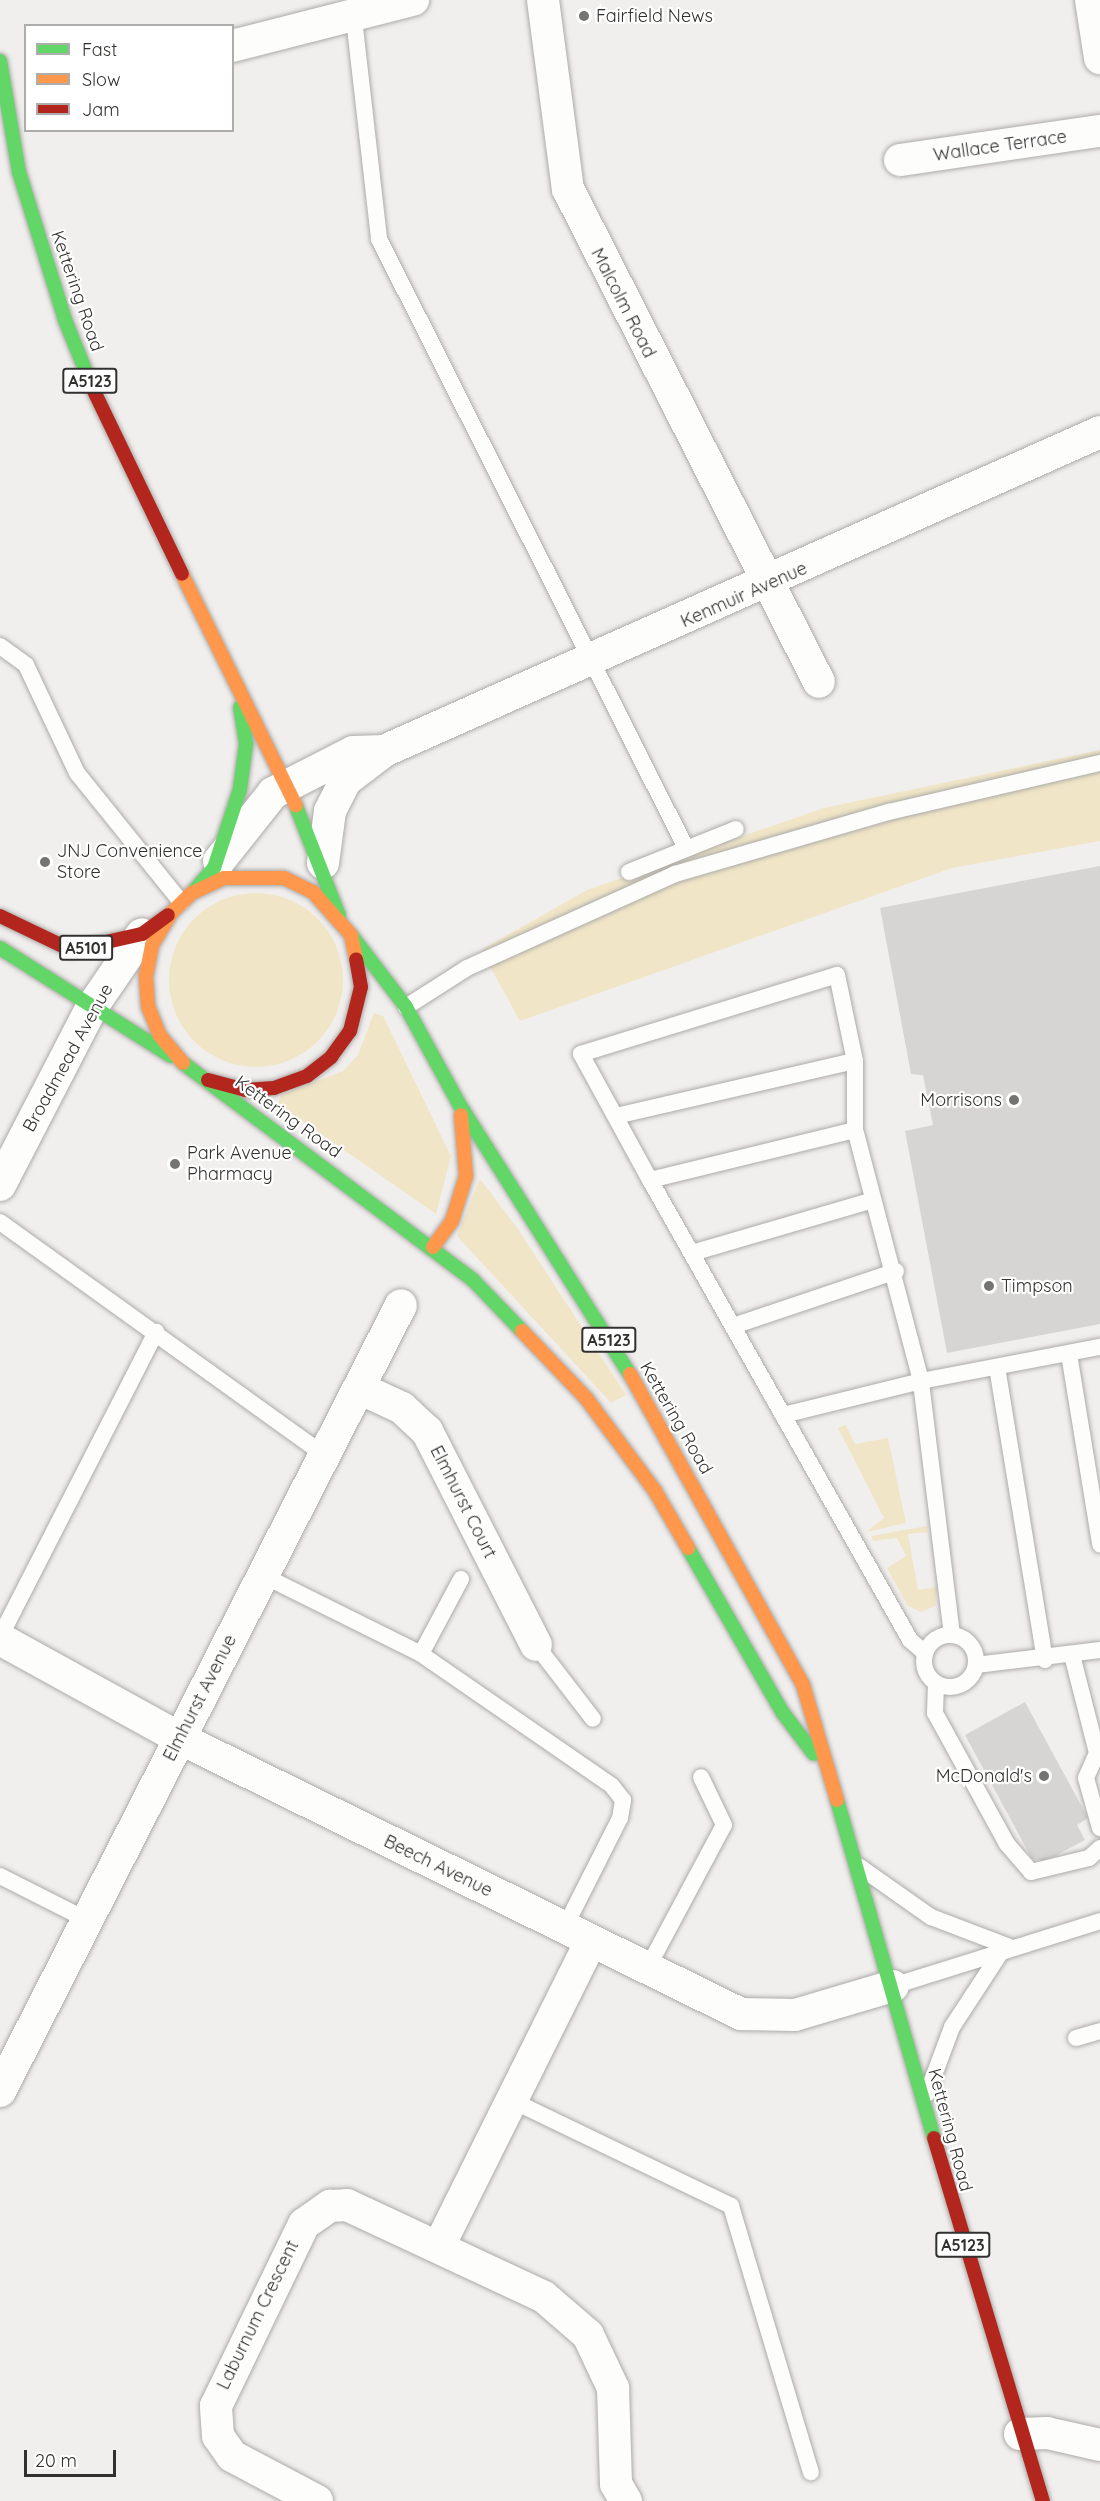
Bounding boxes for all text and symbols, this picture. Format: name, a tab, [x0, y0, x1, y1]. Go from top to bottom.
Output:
place label: Fairfield News	[596, 5, 713, 27]
marker: Fairfield News	[577, 9, 591, 23]
legend	[24, 24, 234, 132]
text: Fast	[82, 38, 117, 61]
text: Slow	[82, 68, 120, 91]
text: Jam	[82, 98, 120, 121]
street label: Wallace Terrace	[932, 126, 1068, 166]
street label: Kettering Road	[46, 228, 108, 354]
street label: Malcolm Road	[586, 245, 660, 361]
road number: A5123	[62, 368, 118, 394]
street label: Kenmuir Avenue	[677, 557, 811, 633]
place label: JNJ Convenience Store	[57, 841, 202, 884]
marker: JNJ Convenience Store	[38, 855, 52, 869]
road number: A5101	[59, 935, 113, 961]
street label: Broadmead Avenue	[18, 980, 118, 1136]
street label: Kettering Road	[231, 1071, 345, 1163]
place label: Morrisons	[920, 1089, 1002, 1111]
marker: Morrisons	[1007, 1093, 1021, 1107]
place label: Park Avenue Pharmacy	[187, 1143, 292, 1186]
marker: Park Avenue Pharmacy	[168, 1157, 182, 1171]
place label: Timpson	[1001, 1275, 1073, 1297]
marker: Timpson	[982, 1279, 996, 1293]
road number: A5123	[580, 1327, 638, 1353]
street label: Kettering Road	[635, 1358, 717, 1478]
street label: Elmhurst Court	[425, 1442, 501, 1562]
street label: Elmhurst Avenue	[159, 1631, 241, 1765]
place label: McDonald's	[936, 1765, 1032, 1787]
marker: McDonald's	[1037, 1769, 1051, 1783]
street label: Beech Avenue	[380, 1830, 496, 1902]
street label: Kettering Road	[923, 2066, 977, 2194]
road number: A5123	[934, 2232, 992, 2258]
street label: Laburnum Crescent	[212, 2237, 304, 2393]
scale bar	[27, 2438, 118, 2476]
text: 20 m	[35, 2449, 77, 2472]

